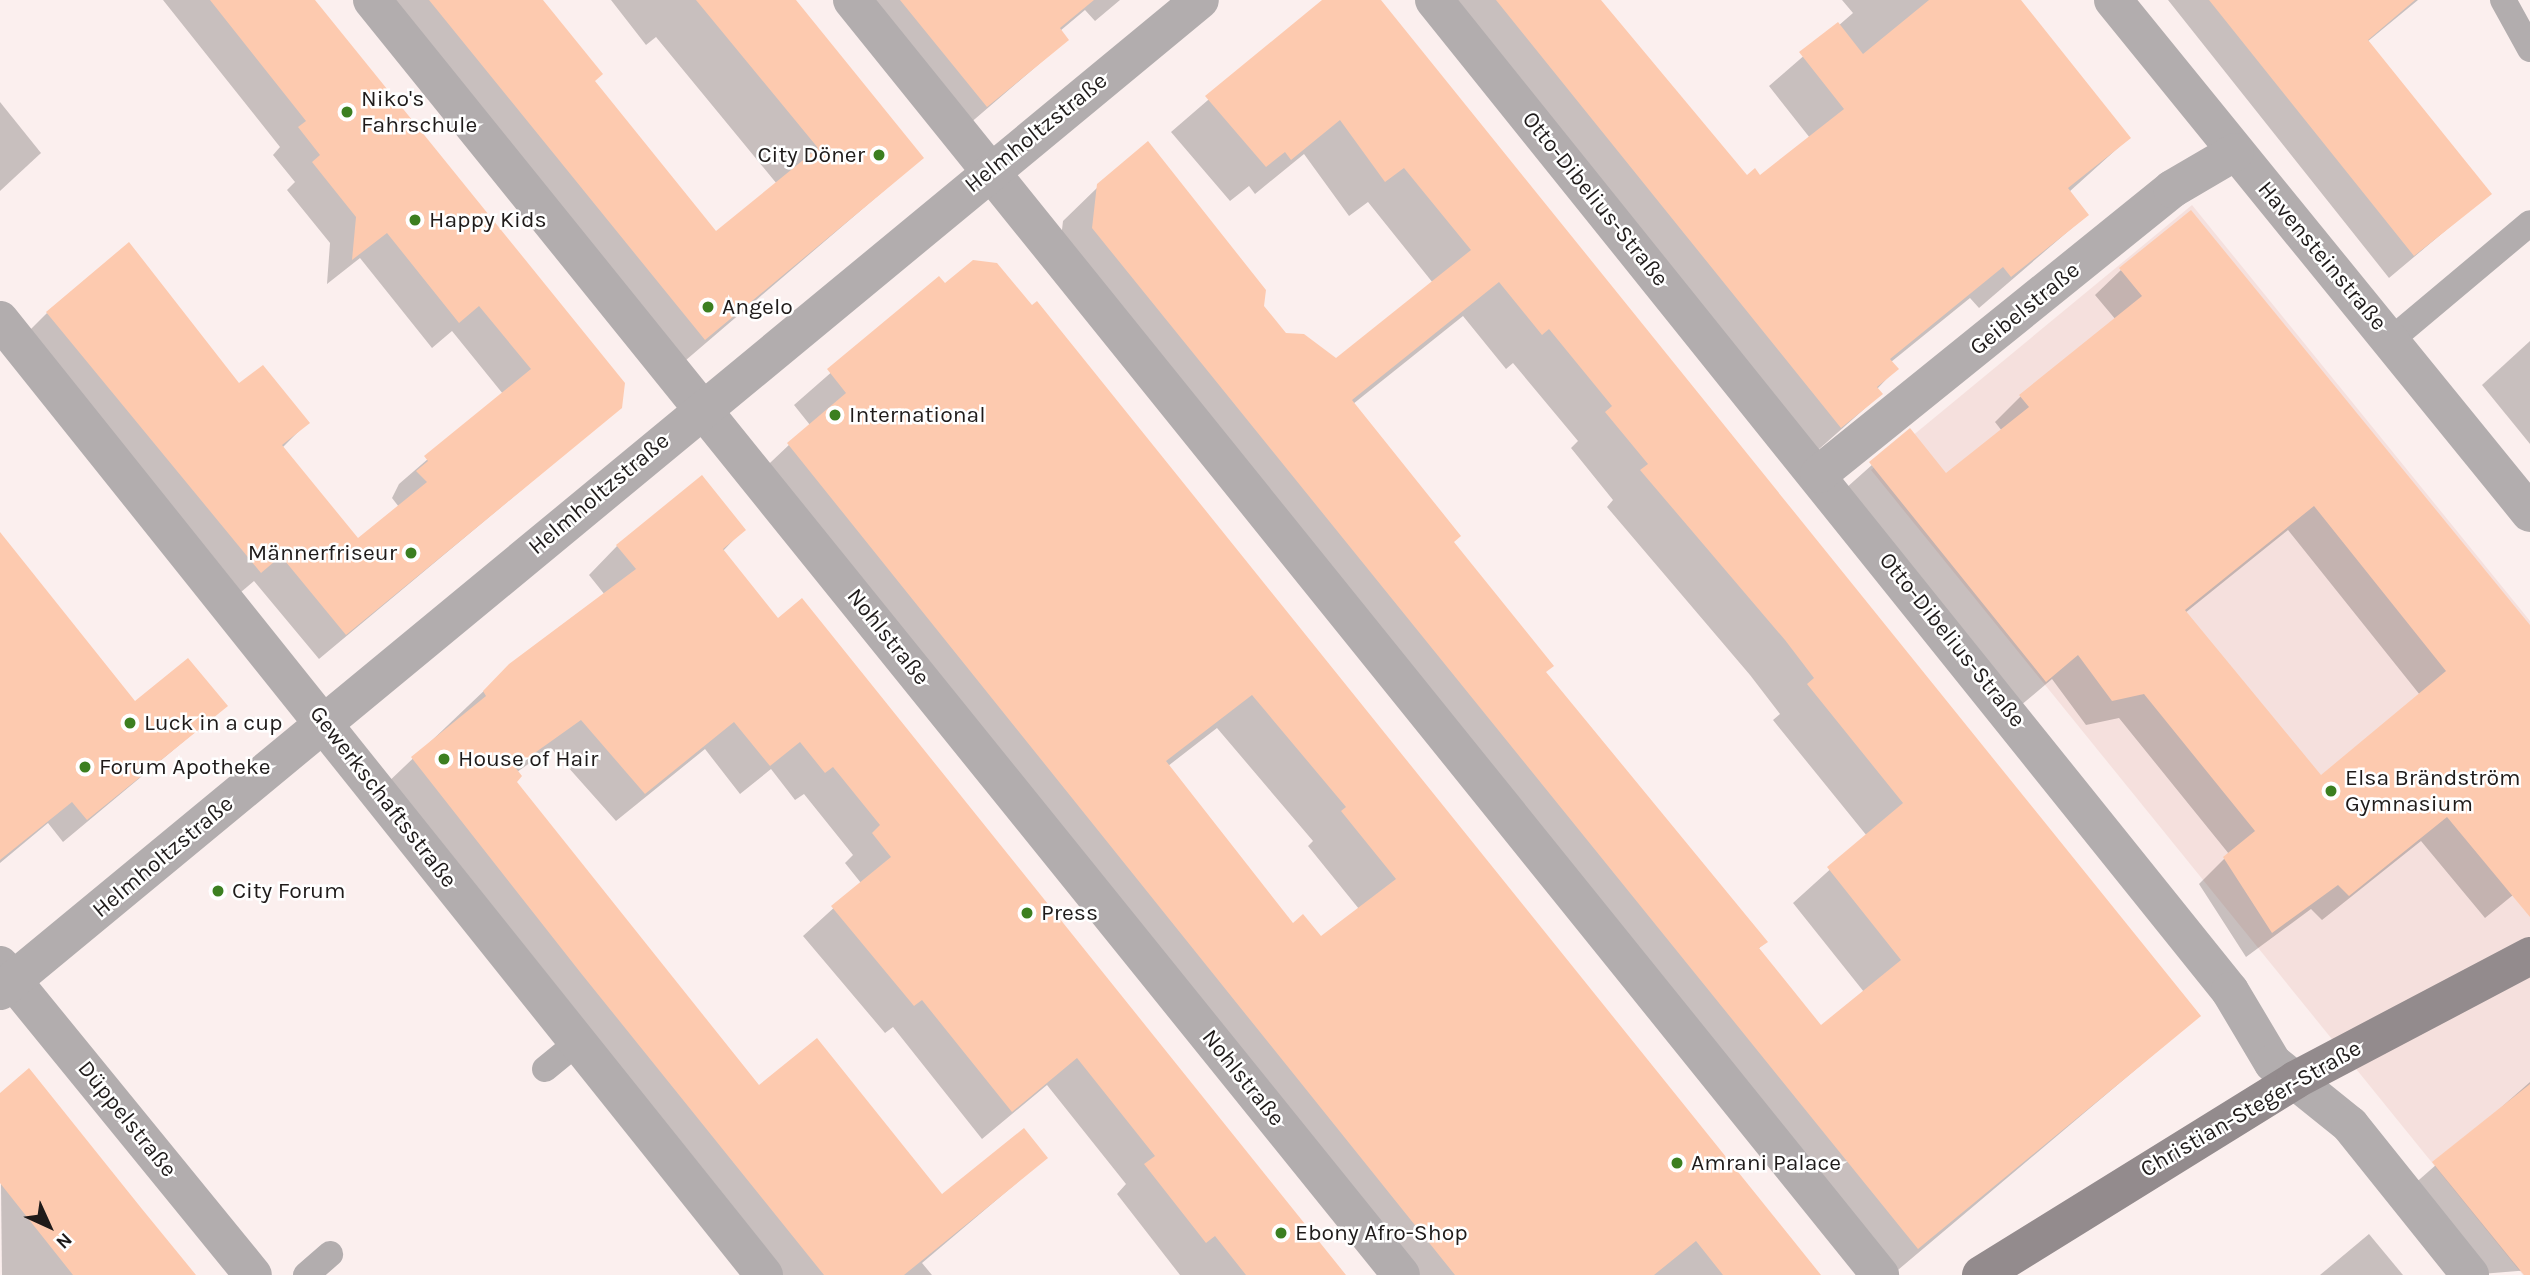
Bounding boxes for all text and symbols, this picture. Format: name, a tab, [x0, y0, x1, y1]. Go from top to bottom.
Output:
street label: Helmholtzstraße	[959, 67, 1113, 199]
place label: Niko's Fahrschule	[361, 85, 477, 139]
marker: Niko's Fahrschule	[339, 104, 355, 120]
street label: Otto-Dibelius-Straße	[1516, 106, 1674, 292]
place label: City Döner	[757, 141, 865, 169]
marker: City Döner	[871, 147, 887, 163]
street label: Havensteinstraße	[2252, 176, 2392, 336]
place label: Happy Kids	[429, 206, 547, 234]
marker: Happy Kids	[407, 212, 423, 228]
street label: Geibelstraße	[1965, 256, 2085, 362]
place label: Angelo	[722, 293, 793, 321]
marker: Angelo	[700, 299, 716, 315]
place label: International	[849, 401, 986, 429]
marker: International	[827, 407, 843, 423]
street label: Helmholtzstraße	[523, 427, 675, 561]
place label: Männerfriseur	[248, 539, 397, 567]
marker: Männerfriseur	[403, 545, 419, 561]
street label: Otto-Dibelius-Straße	[1873, 547, 2031, 733]
street label: Nohlstraße	[841, 583, 935, 691]
street label: Gewerkschaftsstraße	[303, 701, 463, 893]
place label: Luck in a cup	[144, 709, 283, 737]
marker: Luck in a cup	[122, 715, 138, 731]
place label: House of Hair	[458, 745, 598, 773]
marker: House of Hair	[436, 751, 452, 767]
place label: Forum Apotheke	[99, 753, 271, 781]
marker: Forum Apotheke	[77, 759, 93, 775]
place label: Elsa Brändström Gymnasium	[2345, 764, 2520, 818]
marker: Elsa Brändström Gymnasium	[2323, 783, 2339, 799]
street label: Helmholtzstraße	[87, 790, 239, 924]
place label: City Forum	[232, 877, 346, 905]
marker: City Forum	[210, 883, 226, 899]
place label: Press	[1041, 899, 1098, 927]
marker: Press	[1019, 905, 1035, 921]
street label: Nohlstraße	[1196, 1024, 1290, 1132]
street label: Christian-Steger-Straße	[2136, 1034, 2366, 1184]
street label: Düppelstraße	[72, 1055, 182, 1183]
place label: Amrani Palace	[1691, 1149, 1841, 1177]
marker: Amrani Palace	[1669, 1155, 1685, 1171]
north arrow	[14, 1191, 84, 1261]
place label: Ebony Afro-Shop	[1295, 1219, 1468, 1247]
marker: Ebony Afro-Shop	[1273, 1225, 1289, 1241]
text: N	[51, 1228, 76, 1253]

